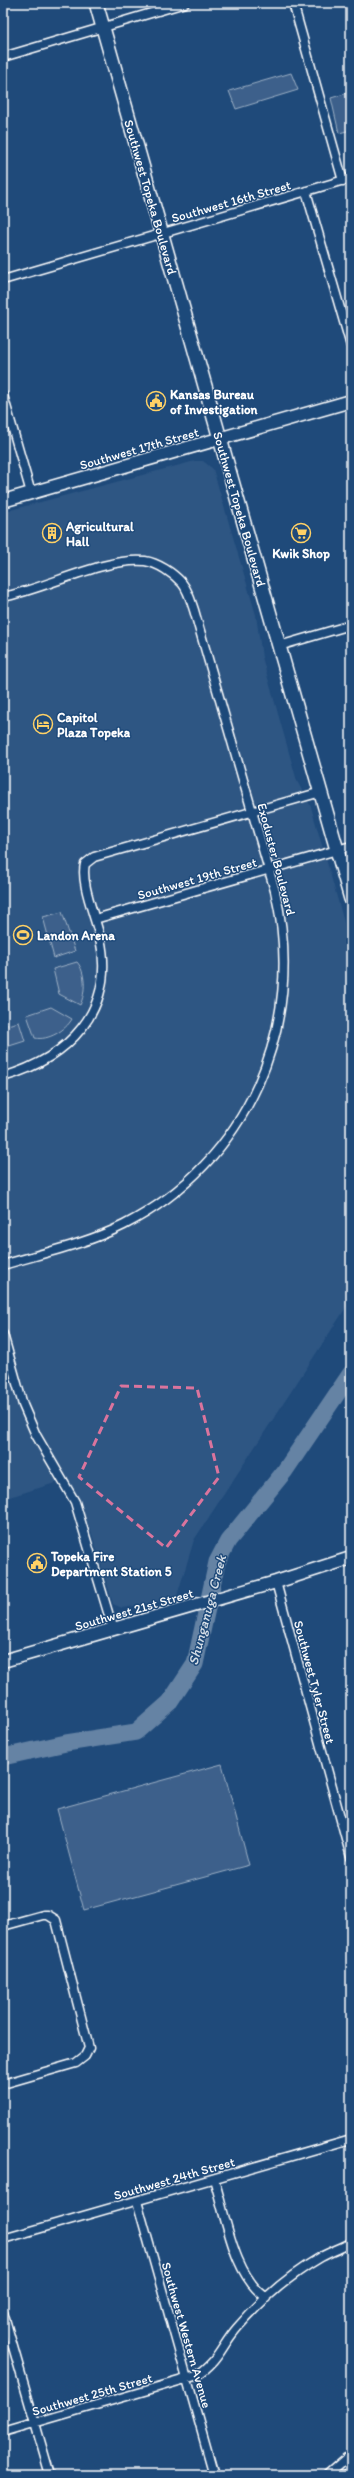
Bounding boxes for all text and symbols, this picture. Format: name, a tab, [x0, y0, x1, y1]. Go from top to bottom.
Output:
street label: Southwest Topeka Boulevard	[121, 118, 180, 276]
street label: Southwest 16th Street	[170, 177, 293, 226]
place label: Kansas Bureau of Investigation	[170, 387, 259, 418]
public building icon: Kansas Bureau of Investigation	[145, 390, 167, 412]
street label: Southwest 17th Street	[78, 424, 201, 473]
street label: Southwest Topeka Boulevard	[210, 430, 269, 588]
place label: Agricultural Hall	[65, 519, 134, 549]
building icon: Agricultural Hall	[41, 522, 63, 544]
supermarket icon: Kwik Shop	[290, 522, 312, 544]
place label: Kwik Shop	[272, 546, 330, 562]
place label: Capitol Plaza Topeka	[57, 710, 131, 741]
hotel icon: Capitol Plaza Topeka	[32, 713, 54, 735]
street label: Exoduster Boulevard	[254, 801, 299, 917]
street label: Southwest 19th Street	[136, 854, 259, 903]
sports icon: Landon Arena	[12, 924, 34, 946]
place label: Landon Arena	[37, 928, 115, 943]
place label: Topeka Fire Department Station 5	[50, 1549, 172, 1580]
public building icon: Topeka Fire Department Station 5	[26, 1552, 48, 1574]
water label: Shunganuga Creek	[185, 1553, 231, 1667]
street label: Southwest 21st Street	[73, 1585, 195, 1634]
street label: Southwest Tyler Street	[291, 1619, 338, 1746]
street label: Southwest 24th Street	[112, 2154, 237, 2203]
street label: Southwest Western Avenue	[159, 2261, 215, 2410]
street label: Southwest 25th Street	[30, 2370, 154, 2419]

